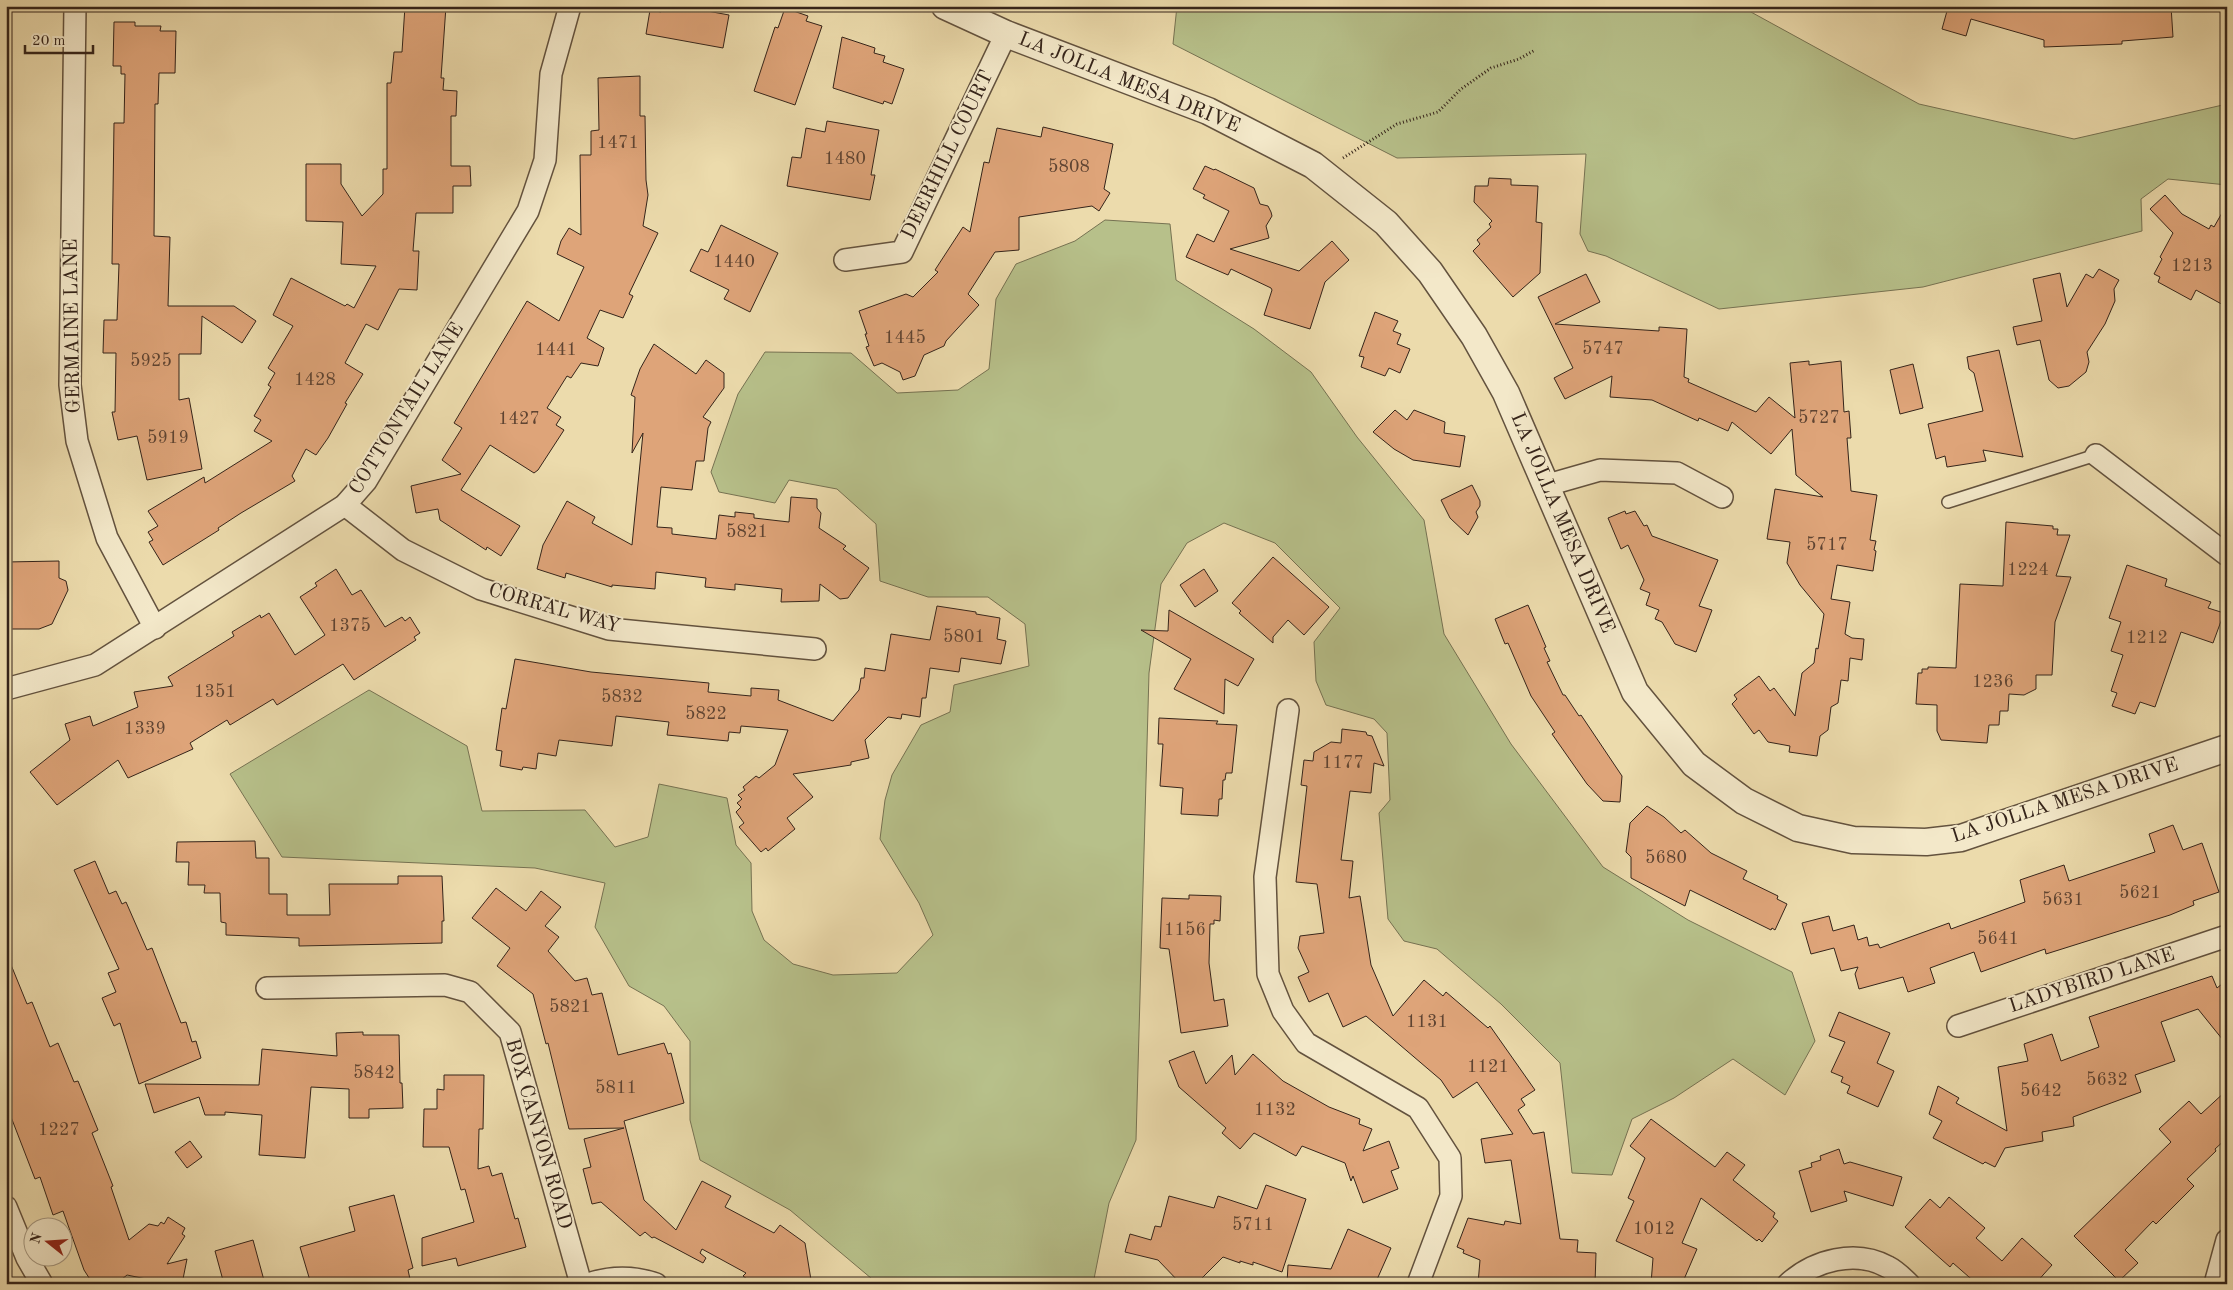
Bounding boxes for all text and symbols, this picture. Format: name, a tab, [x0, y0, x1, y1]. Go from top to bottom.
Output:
scale bar	[25, 22, 92, 54]
street label: LA JOLLA MESA DRIVE	[1015, 29, 1243, 137]
text: 20 m	[32, 34, 66, 49]
street label: DEERHILL COURT	[899, 68, 997, 242]
house number: 1471	[597, 134, 639, 152]
house number: 1480	[824, 150, 866, 168]
house number: 5808	[1048, 158, 1090, 176]
street label: GERMAINE LANE	[61, 238, 85, 414]
house number: 1440	[713, 253, 755, 271]
house number: 1213	[2171, 257, 2213, 275]
street label: COTTONTAIL LANE	[346, 320, 468, 498]
house number: 1445	[884, 329, 926, 347]
house number: 5747	[1582, 340, 1624, 358]
house number: 1441	[535, 341, 577, 359]
house number: 5925	[130, 352, 172, 370]
house number: 1428	[294, 371, 336, 389]
house number: 5727	[1798, 409, 1840, 427]
house number: 1427	[498, 410, 540, 428]
street label: LA JOLLA MESA DRIVE	[1506, 410, 1618, 636]
house number: 5919	[147, 429, 189, 447]
house number: 5821	[726, 523, 768, 541]
house number: 5717	[1806, 536, 1848, 554]
house number: 1224	[2007, 561, 2049, 579]
street label: CORRAL WAY	[486, 581, 623, 638]
house number: 1375	[329, 617, 371, 635]
house number: 5801	[943, 628, 985, 646]
house number: 1212	[2126, 629, 2168, 647]
house number: 1236	[1972, 673, 2014, 691]
house number: 1351	[194, 683, 236, 701]
house number: 5832	[601, 688, 643, 706]
house number: 5822	[685, 705, 727, 723]
house number: 1339	[124, 720, 166, 738]
house number: 1177	[1322, 754, 1364, 772]
street label: LA JOLLA MESA DRIVE	[1949, 755, 2181, 847]
house number: 5680	[1645, 849, 1687, 867]
house number: 5621	[2119, 884, 2161, 902]
house number: 5631	[2042, 891, 2084, 909]
house number: 1156	[1164, 921, 1206, 939]
house number: 5641	[1977, 930, 2019, 948]
street label: LADYBIRD LANE	[2007, 945, 2177, 1017]
house number: 5821	[549, 998, 591, 1016]
house number: 1131	[1406, 1013, 1448, 1031]
street label: BOX CANYON ROAD	[501, 1036, 575, 1232]
house number: 1121	[1467, 1058, 1509, 1076]
house number: 5842	[353, 1064, 395, 1082]
house number: 5632	[2086, 1071, 2128, 1089]
house number: 5811	[595, 1079, 637, 1097]
house number: 5642	[2020, 1082, 2062, 1100]
house number: 1132	[1254, 1101, 1296, 1119]
house number: 1227	[38, 1121, 80, 1139]
house number: 5711	[1232, 1216, 1274, 1234]
north arrow	[22, 1218, 72, 1268]
house number: 1012	[1633, 1220, 1675, 1238]
text: N	[28, 1231, 45, 1246]

